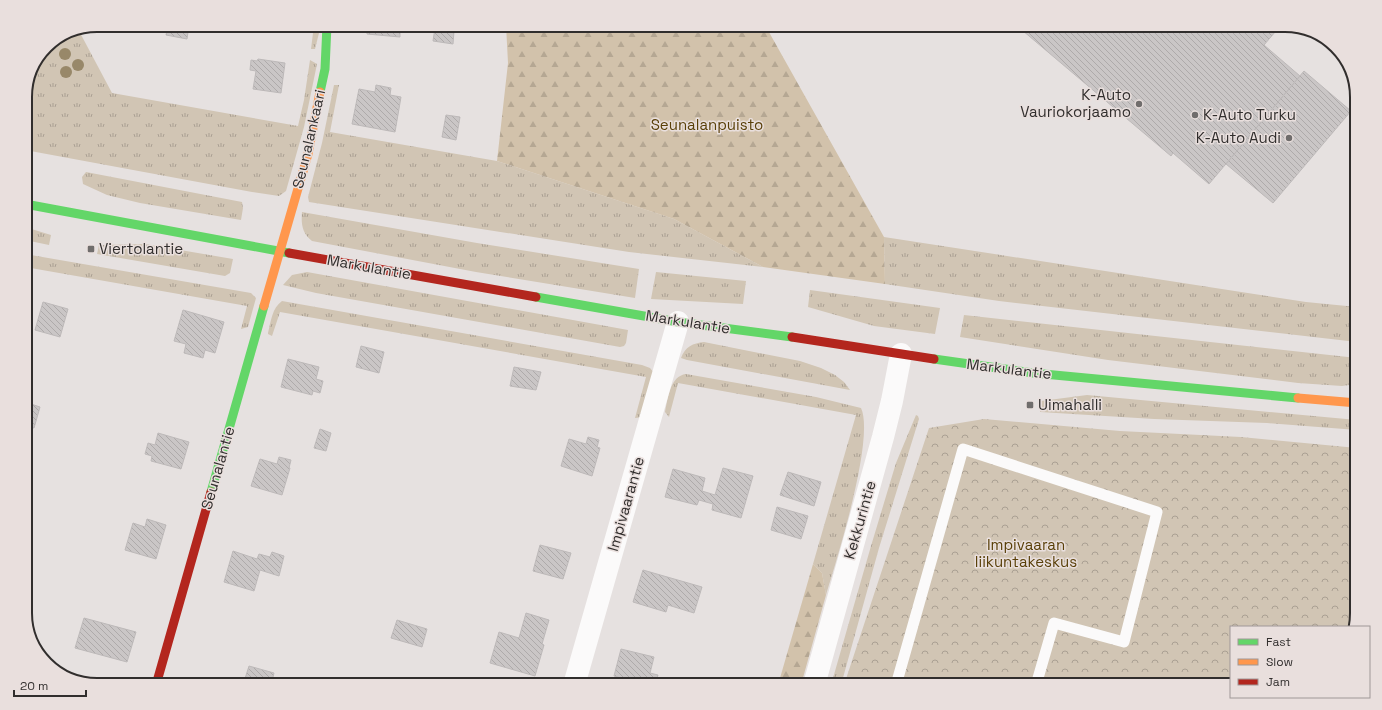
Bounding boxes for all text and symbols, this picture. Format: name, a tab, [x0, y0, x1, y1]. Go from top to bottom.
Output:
place label: K-Auto Vauriokorjaamo	[1020, 85, 1131, 121]
street label: Seunalankaari	[288, 88, 329, 190]
marker: K-Auto Vauriokorjaamo	[1134, 99, 1144, 109]
place label: K-Auto Turku	[1203, 105, 1296, 124]
marker: K-Auto Turku	[1190, 110, 1200, 120]
park label: Seunalanpuisto	[651, 115, 763, 134]
place label: K-Auto Audi	[1196, 128, 1281, 147]
marker: K-Auto Audi	[1284, 133, 1294, 143]
place label: Viertolantie	[99, 239, 183, 258]
marker: Viertolantie	[86, 244, 96, 254]
street label: Markulantie	[325, 250, 413, 283]
street label: Markulantie	[644, 305, 732, 338]
street label: Markulantie	[966, 354, 1053, 383]
place label: Uimahalli	[1038, 395, 1102, 414]
marker: Uimahalli	[1025, 400, 1035, 410]
street label: Seunalantie	[197, 424, 239, 512]
street label: Impivaarantie	[603, 454, 648, 553]
street label: Kekkurintie	[839, 478, 880, 561]
park label: Impivaaran liikuntakeskus	[975, 535, 1077, 571]
legend	[1230, 626, 1370, 698]
text: Fast	[1266, 634, 1291, 650]
text: Slow	[1266, 654, 1293, 670]
scale bar	[14, 672, 86, 698]
text: Jam	[1266, 674, 1290, 690]
text: 20 m	[20, 678, 48, 694]

